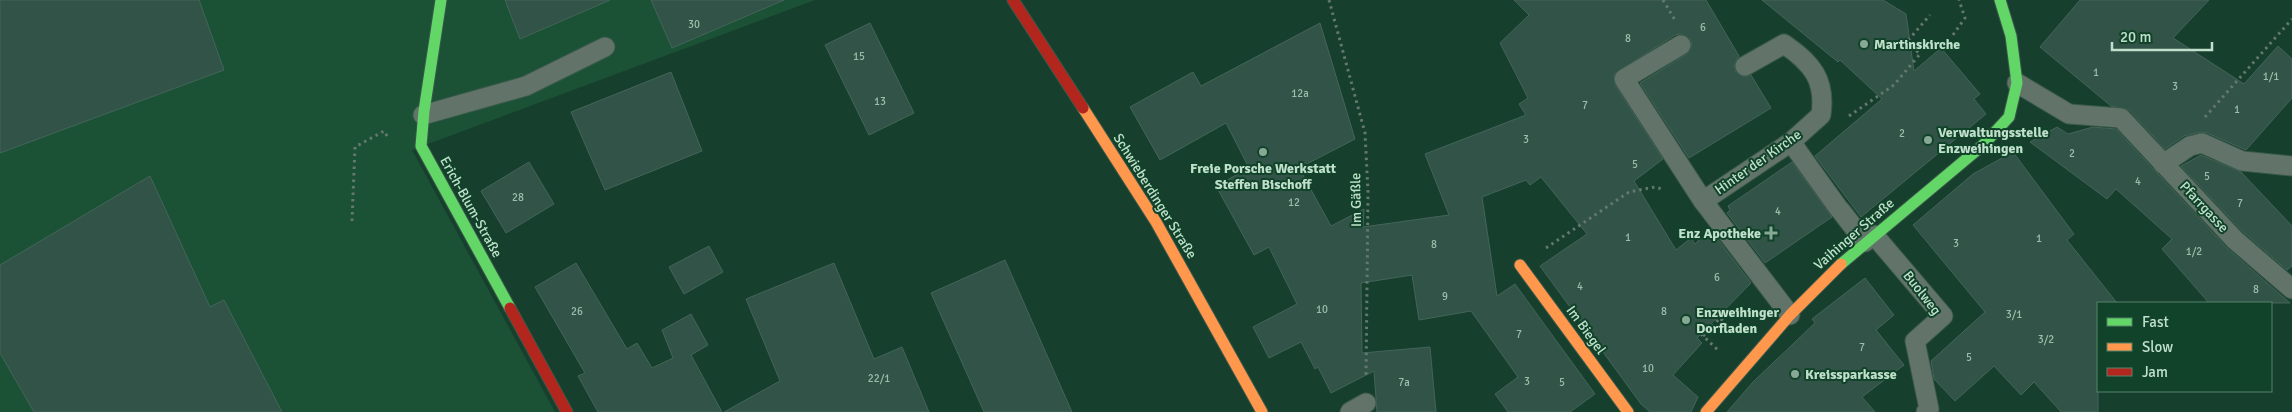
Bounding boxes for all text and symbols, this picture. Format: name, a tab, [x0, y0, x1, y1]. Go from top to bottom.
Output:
house number: 30	[688, 18, 700, 31]
scale bar	[2112, 20, 2212, 52]
house number: 6	[1700, 21, 1706, 34]
text: 20 m	[2120, 28, 2151, 46]
house number: 8	[1625, 32, 1631, 45]
place label: Martinskirche	[1874, 36, 1960, 53]
marker: Martinskirche	[1858, 38, 1870, 50]
house number: 15	[853, 50, 865, 63]
house number: 1	[2093, 66, 2099, 79]
house number: 1/1	[2263, 70, 2279, 83]
house number: 3	[2172, 80, 2178, 93]
house number: 12a	[1291, 87, 1309, 100]
house number: 13	[874, 95, 886, 108]
house number: 7	[1582, 99, 1588, 112]
house number: 1	[2234, 103, 2240, 116]
place label: Verwaltungsstelle Enzweihingen	[1938, 124, 2049, 157]
street label: Hinter der Kirche	[1711, 126, 1805, 198]
house number: 2	[1899, 127, 1905, 140]
street label: Schwieberdinger Straße	[1110, 130, 1200, 262]
house number: 3	[1523, 133, 1529, 146]
marker: Verwaltungsstelle Enzweihingen	[1922, 134, 1934, 146]
marker: Freie Porsche Werkstatt Steffen Bischoff	[1257, 146, 1269, 158]
house number: 2	[2069, 147, 2075, 160]
street label: Erich-Blum-Straße	[436, 153, 506, 261]
house number: 5	[1632, 158, 1638, 171]
place label: Freie Porsche Werkstatt Steffen Bischoff	[1190, 160, 1337, 193]
house number: 5	[2204, 170, 2210, 183]
street label: Im Gäßle	[1347, 173, 1365, 227]
house number: 4	[2135, 175, 2141, 188]
street label: Pfarrgasse	[2176, 178, 2232, 236]
house number: 28	[512, 191, 524, 204]
street label: Vaihinger Straße	[1810, 195, 1898, 273]
house number: 12	[1288, 196, 1300, 209]
house number: 7	[2237, 197, 2243, 210]
house number: 4	[1775, 205, 1781, 218]
place label: Enz Apotheke	[1678, 225, 1761, 242]
marker: Enz Apotheke	[1765, 227, 1777, 239]
house number: 1	[1625, 231, 1631, 244]
house number: 1	[2036, 232, 2042, 245]
house number: 3	[1953, 237, 1959, 250]
house number: 8	[1431, 238, 1437, 251]
house number: 1/2	[2186, 245, 2202, 258]
street label: Buolweg	[1899, 267, 1945, 319]
house number: 6	[1714, 271, 1720, 284]
house number: 4	[1577, 280, 1583, 293]
house number: 8	[2253, 283, 2259, 296]
house number: 9	[1442, 290, 1448, 303]
street label: Im Biegel	[1563, 302, 1609, 358]
legend	[2097, 302, 2272, 392]
house number: 10	[1316, 303, 1328, 316]
place label: Enzweihinger Dorfladen	[1696, 304, 1779, 337]
house number: 26	[571, 305, 583, 318]
house number: 8	[1661, 305, 1667, 318]
house number: 3/1	[2006, 308, 2022, 321]
text: Fast	[2142, 313, 2169, 331]
marker: Enzweihinger Dorfladen	[1680, 314, 1692, 326]
house number: 7	[1516, 328, 1522, 341]
house number: 3/2	[2038, 333, 2054, 346]
text: Slow	[2142, 338, 2173, 356]
house number: 7	[1859, 341, 1865, 354]
house number: 5	[1966, 351, 1972, 364]
house number: 10	[1642, 362, 1654, 375]
text: Jam	[2142, 363, 2168, 381]
place label: Kreissparkasse	[1805, 366, 1897, 383]
marker: Kreissparkasse	[1789, 368, 1801, 380]
house number: 22/1	[868, 372, 890, 385]
house number: 3	[1524, 375, 1530, 388]
house number: 7a	[1398, 376, 1410, 389]
house number: 5	[1559, 376, 1565, 389]

